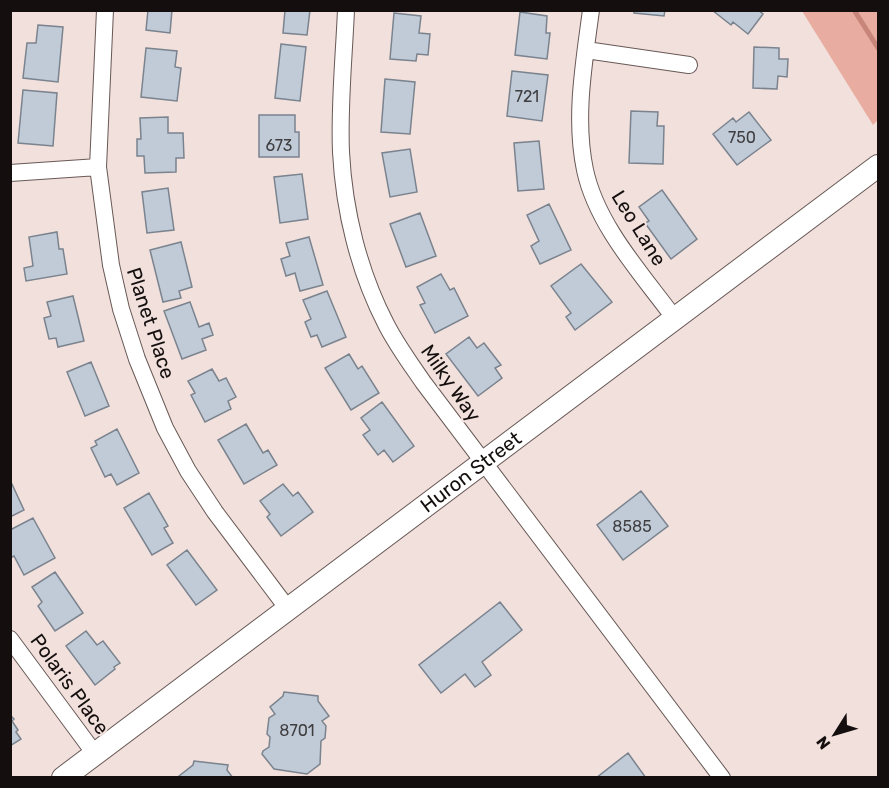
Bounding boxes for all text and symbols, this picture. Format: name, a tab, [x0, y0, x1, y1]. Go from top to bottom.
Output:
house number: 721	[515, 87, 539, 106]
house number: 750	[728, 128, 756, 147]
house number: 673	[266, 136, 292, 155]
street label: Leo Lane	[607, 186, 671, 270]
street label: Planet Place	[122, 264, 180, 382]
street label: Milky Way	[416, 340, 486, 426]
street label: Huron Street	[416, 426, 526, 517]
house number: 8585	[612, 517, 652, 536]
street label: Polaris Place	[25, 629, 115, 739]
north arrow	[805, 704, 865, 764]
house number: 8701	[279, 721, 315, 740]
text: N	[812, 732, 834, 753]

